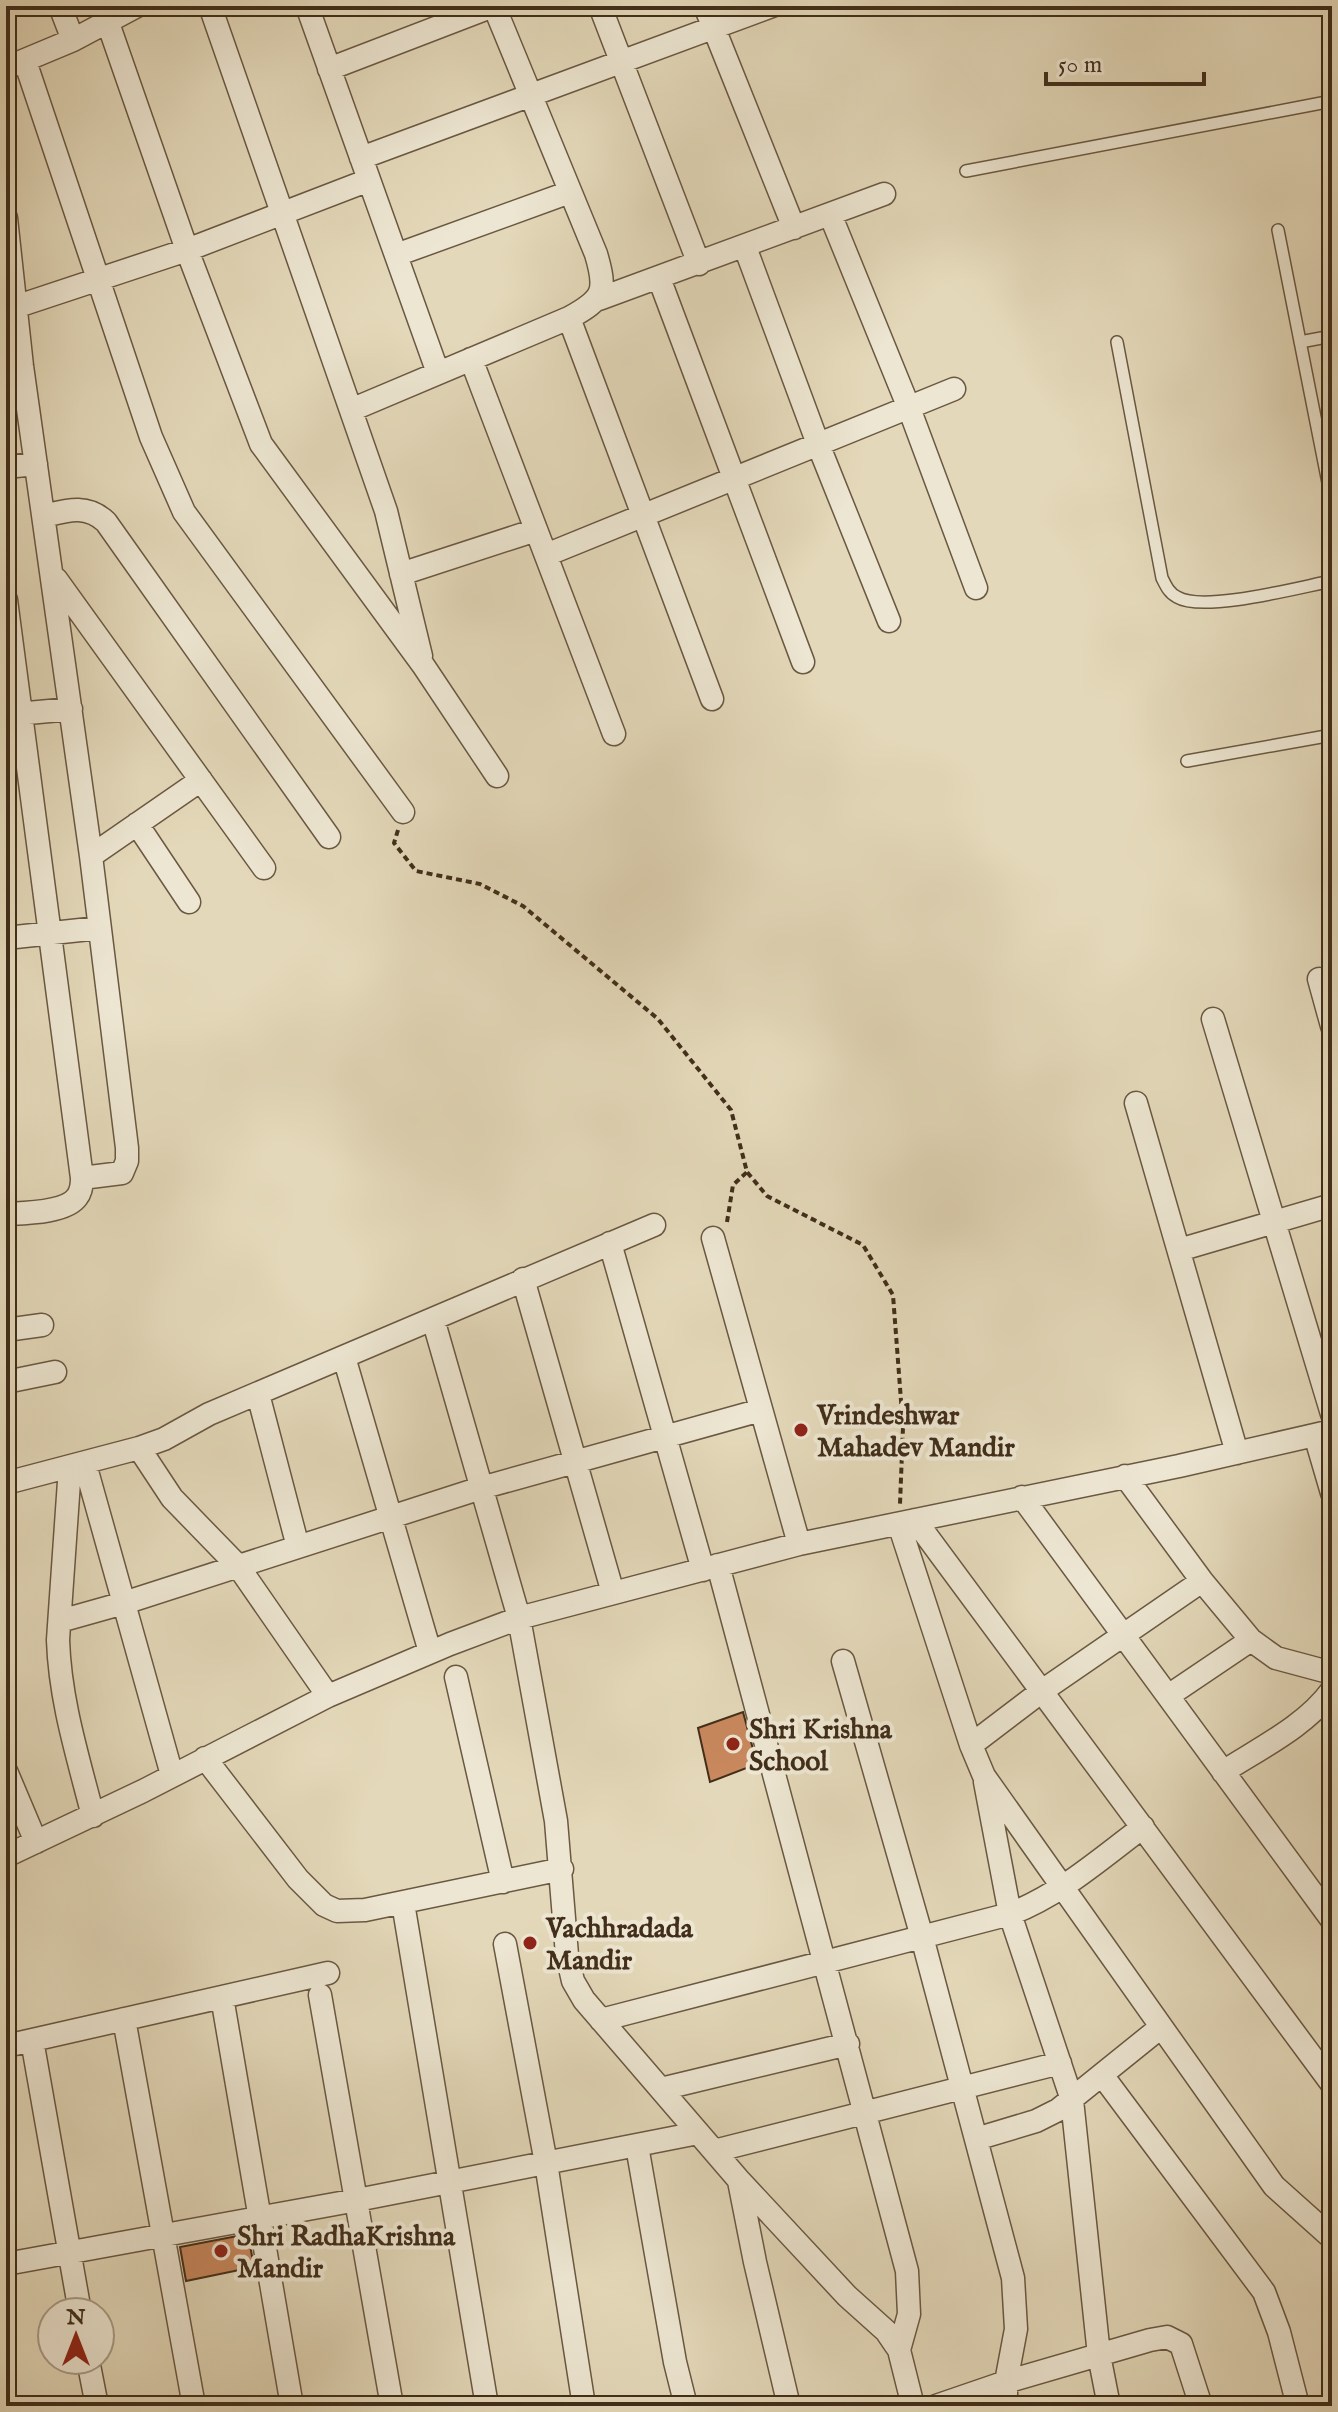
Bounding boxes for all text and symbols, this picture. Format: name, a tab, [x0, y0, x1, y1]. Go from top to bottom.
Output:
scale bar	[1046, 36, 1204, 86]
text: 50 m	[1058, 50, 1102, 81]
place label: Vrindeshwar Mahadev Mandir	[816, 1399, 1016, 1466]
marker: Vrindeshwar Mahadev Mandir	[792, 1421, 810, 1439]
place label: Shri Krishna School	[749, 1713, 893, 1780]
marker: Shri Krishna School	[724, 1735, 742, 1753]
place label: Vachhradada Mandir	[545, 1912, 694, 1979]
marker: Vachhradada Mandir	[521, 1934, 539, 1952]
place label: Shri RadhaKrishna Mandir	[237, 2220, 456, 2287]
marker: Shri RadhaKrishna Mandir	[212, 2242, 230, 2260]
north arrow	[36, 2296, 116, 2376]
text: N	[65, 2304, 86, 2332]

